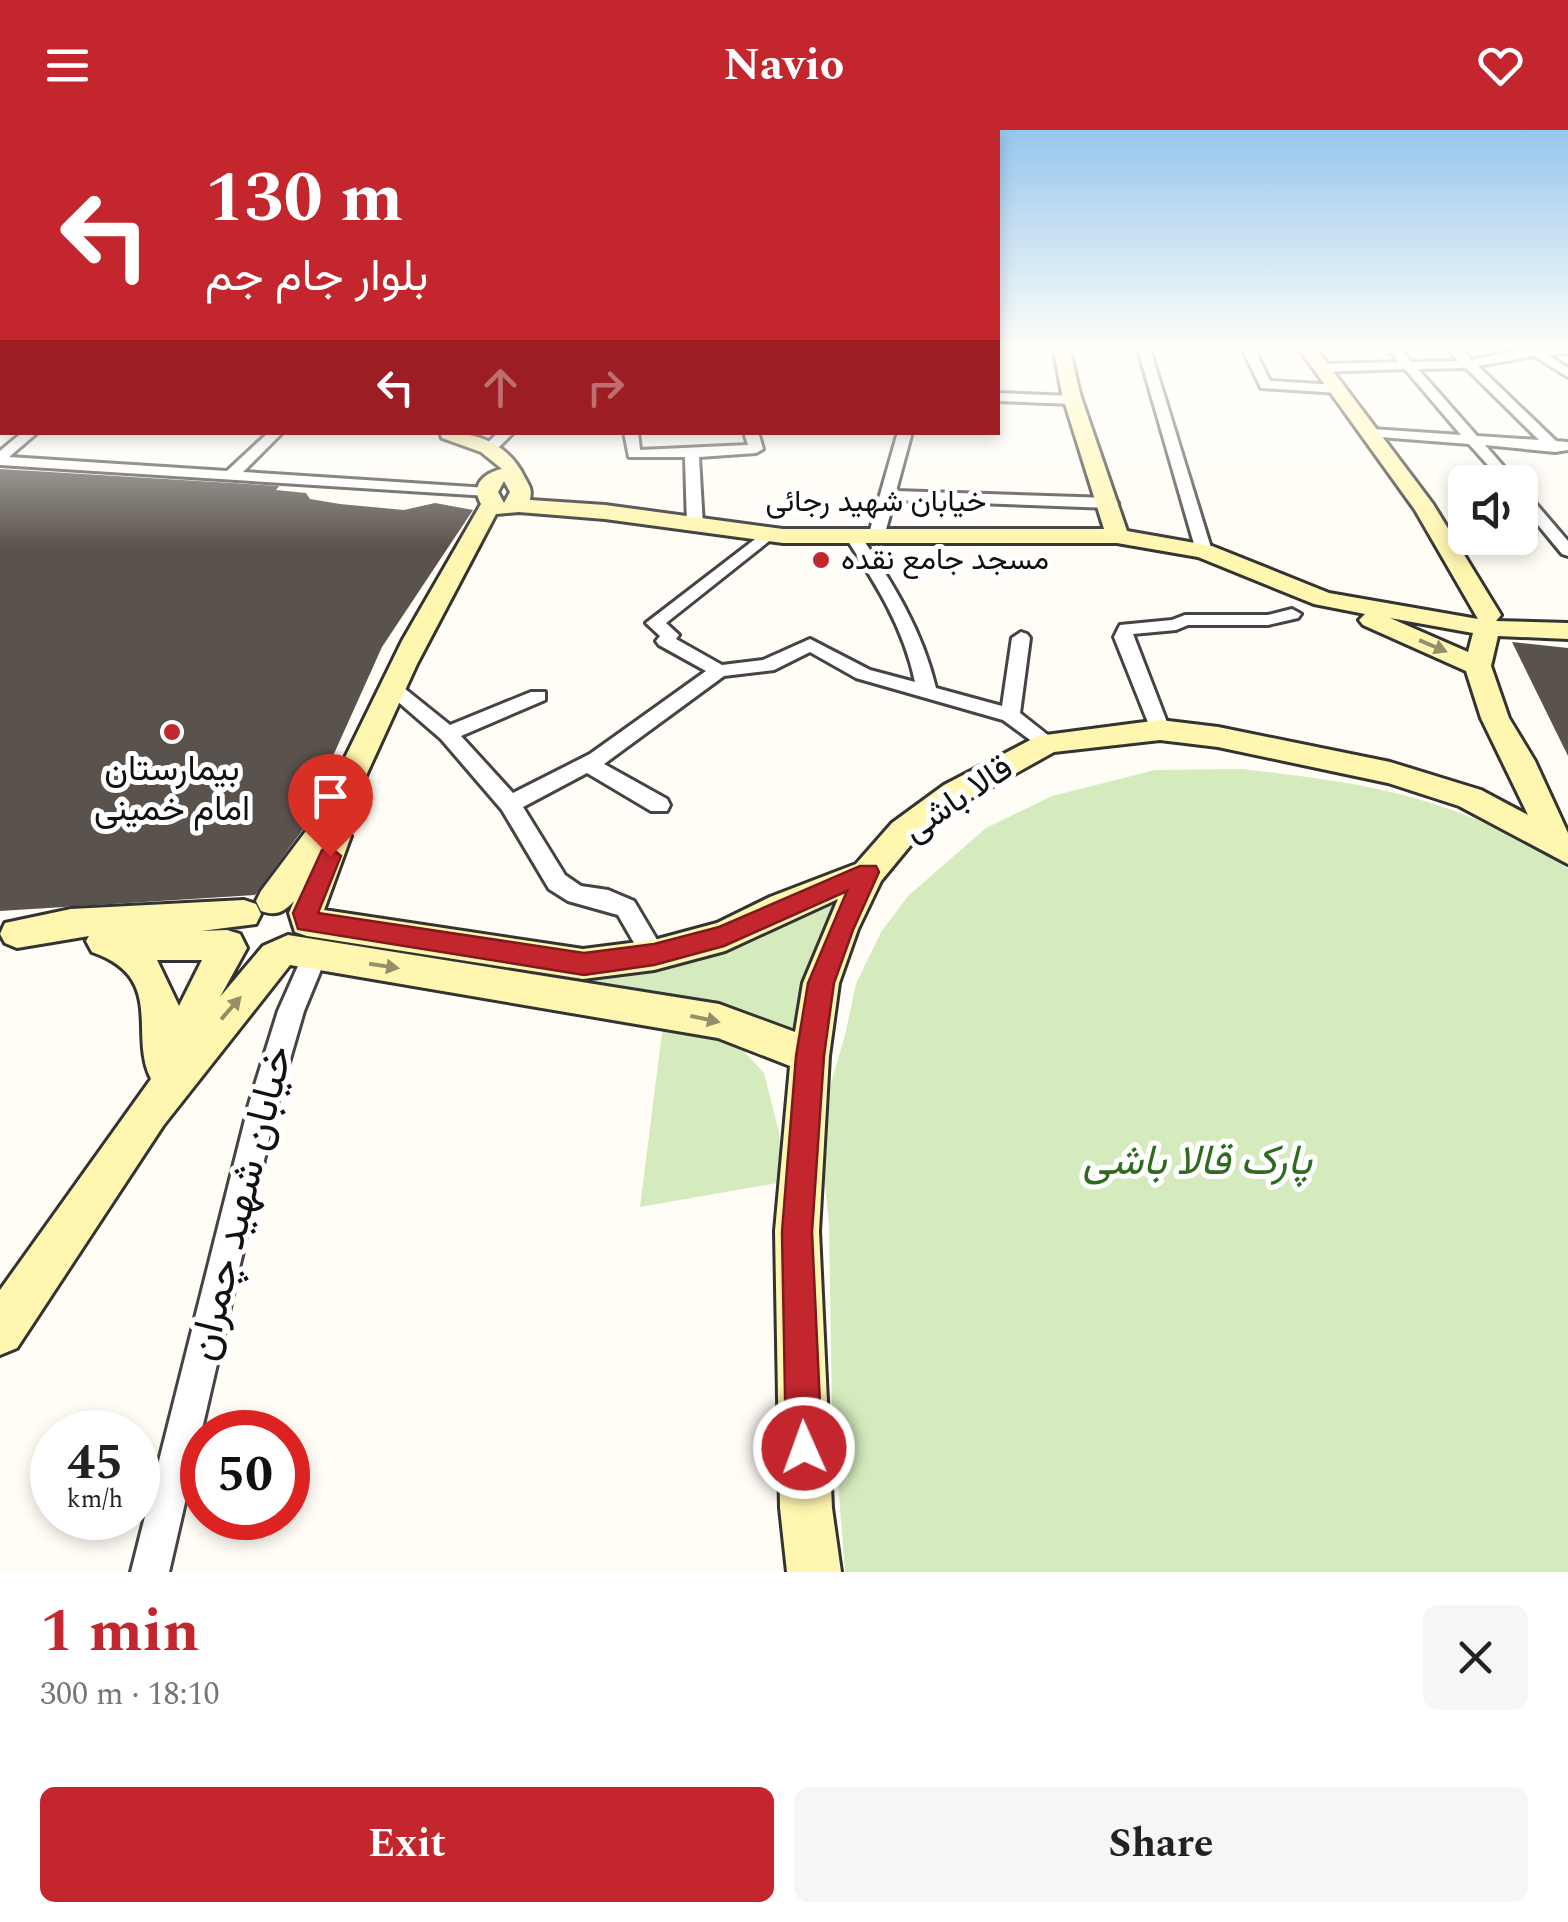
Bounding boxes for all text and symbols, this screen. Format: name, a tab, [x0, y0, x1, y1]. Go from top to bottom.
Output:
text: Navio	[723, 31, 845, 100]
icon: menu	[40, 38, 95, 93]
icon: heart	[1473, 38, 1528, 93]
text: 130 m	[205, 146, 403, 252]
icon: left	[40, 170, 170, 300]
text: بلوار جام جم	[205, 242, 428, 311]
icon: left	[368, 360, 423, 415]
icon: ahead	[473, 360, 528, 415]
icon: right	[578, 360, 633, 415]
map controls	[1448, 465, 1538, 555]
button: sound	[1448, 465, 1538, 555]
street label: خیابان شهید رجائی	[766, 479, 986, 525]
place label: مسجد جامع نقده	[841, 537, 1049, 583]
marker: مسجد جامع نقده	[810, 549, 832, 571]
one-way arrow	[1418, 638, 1447, 654]
marker: بیمارستان امام خمینی	[161, 721, 183, 743]
street label: قالا باشی	[892, 742, 1024, 856]
place label: بیمارستان امام خمینی	[94, 743, 250, 836]
pin	[288, 754, 373, 857]
icon: arrive	[303, 769, 358, 824]
one-way arrow	[369, 959, 401, 974]
one-way arrow	[220, 996, 242, 1021]
one-way arrow	[690, 1012, 721, 1027]
street label: خیابان شهید چمران	[171, 1039, 311, 1367]
park label: پارک قالا باشی	[1082, 1130, 1312, 1193]
position arrow	[752, 1396, 856, 1500]
speed limit sign: 50	[180, 1410, 310, 1540]
text: 45	[67, 1425, 123, 1501]
text: km/h	[67, 1481, 123, 1519]
text: 1 min	[40, 1586, 200, 1678]
button: close	[1423, 1605, 1528, 1710]
text: 300 m · 18:10	[40, 1670, 220, 1719]
button: Exit	[40, 1787, 774, 1902]
button: Share	[794, 1787, 1528, 1902]

